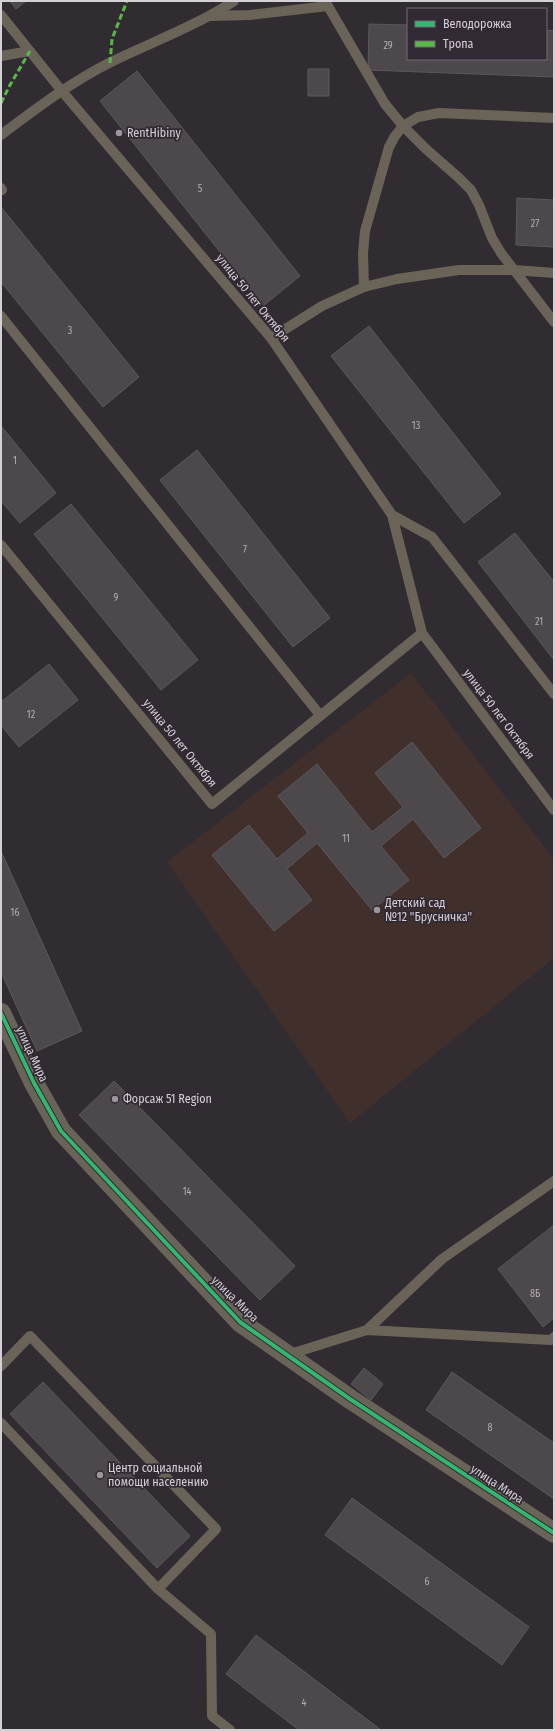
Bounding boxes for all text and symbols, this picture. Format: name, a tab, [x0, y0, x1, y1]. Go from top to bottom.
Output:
legend	[407, 8, 547, 60]
text: Велодорожка	[443, 17, 512, 31]
text: Тропа	[443, 37, 474, 51]
house number: 29	[383, 40, 393, 52]
place label: RentHibiny	[127, 126, 181, 140]
marker: RentHibiny	[114, 128, 124, 138]
house number: 5	[198, 183, 203, 195]
house number: 27	[531, 218, 539, 230]
street label: улица 50 лет Октября	[213, 251, 293, 345]
house number: 3	[68, 325, 73, 337]
house number: 13	[412, 420, 421, 432]
house number: 1	[13, 455, 17, 467]
house number: 7	[243, 544, 247, 556]
house number: 9	[114, 592, 119, 604]
house number: 21	[535, 616, 543, 628]
street label: улица 50 лет Октября	[461, 666, 537, 762]
street label: улица 50 лет Октября	[140, 696, 220, 790]
house number: 12	[27, 709, 36, 721]
house number: 11	[342, 833, 350, 845]
place label: Детский сад №12 "Брусничка"	[384, 896, 472, 924]
marker: Детский сад №12 "Брусничка"	[372, 905, 382, 915]
house number: 16	[11, 907, 19, 919]
street label: улица Мира	[13, 1024, 51, 1084]
place label: Форсаж 51 Region	[123, 1092, 212, 1106]
marker: Форсаж 51 Region	[110, 1094, 120, 1104]
house number: 14	[183, 1186, 192, 1198]
street label: улица Мира	[209, 1273, 262, 1325]
house number: 8Б	[530, 1288, 540, 1300]
house number: 8	[488, 1422, 493, 1434]
place label: Центр социальной помощи населению	[108, 1461, 209, 1489]
street label: улица Мира	[468, 1462, 526, 1506]
marker: Центр социальной помощи населению	[95, 1470, 105, 1480]
house number: 6	[425, 1576, 430, 1588]
house number: 4	[302, 1697, 307, 1709]

